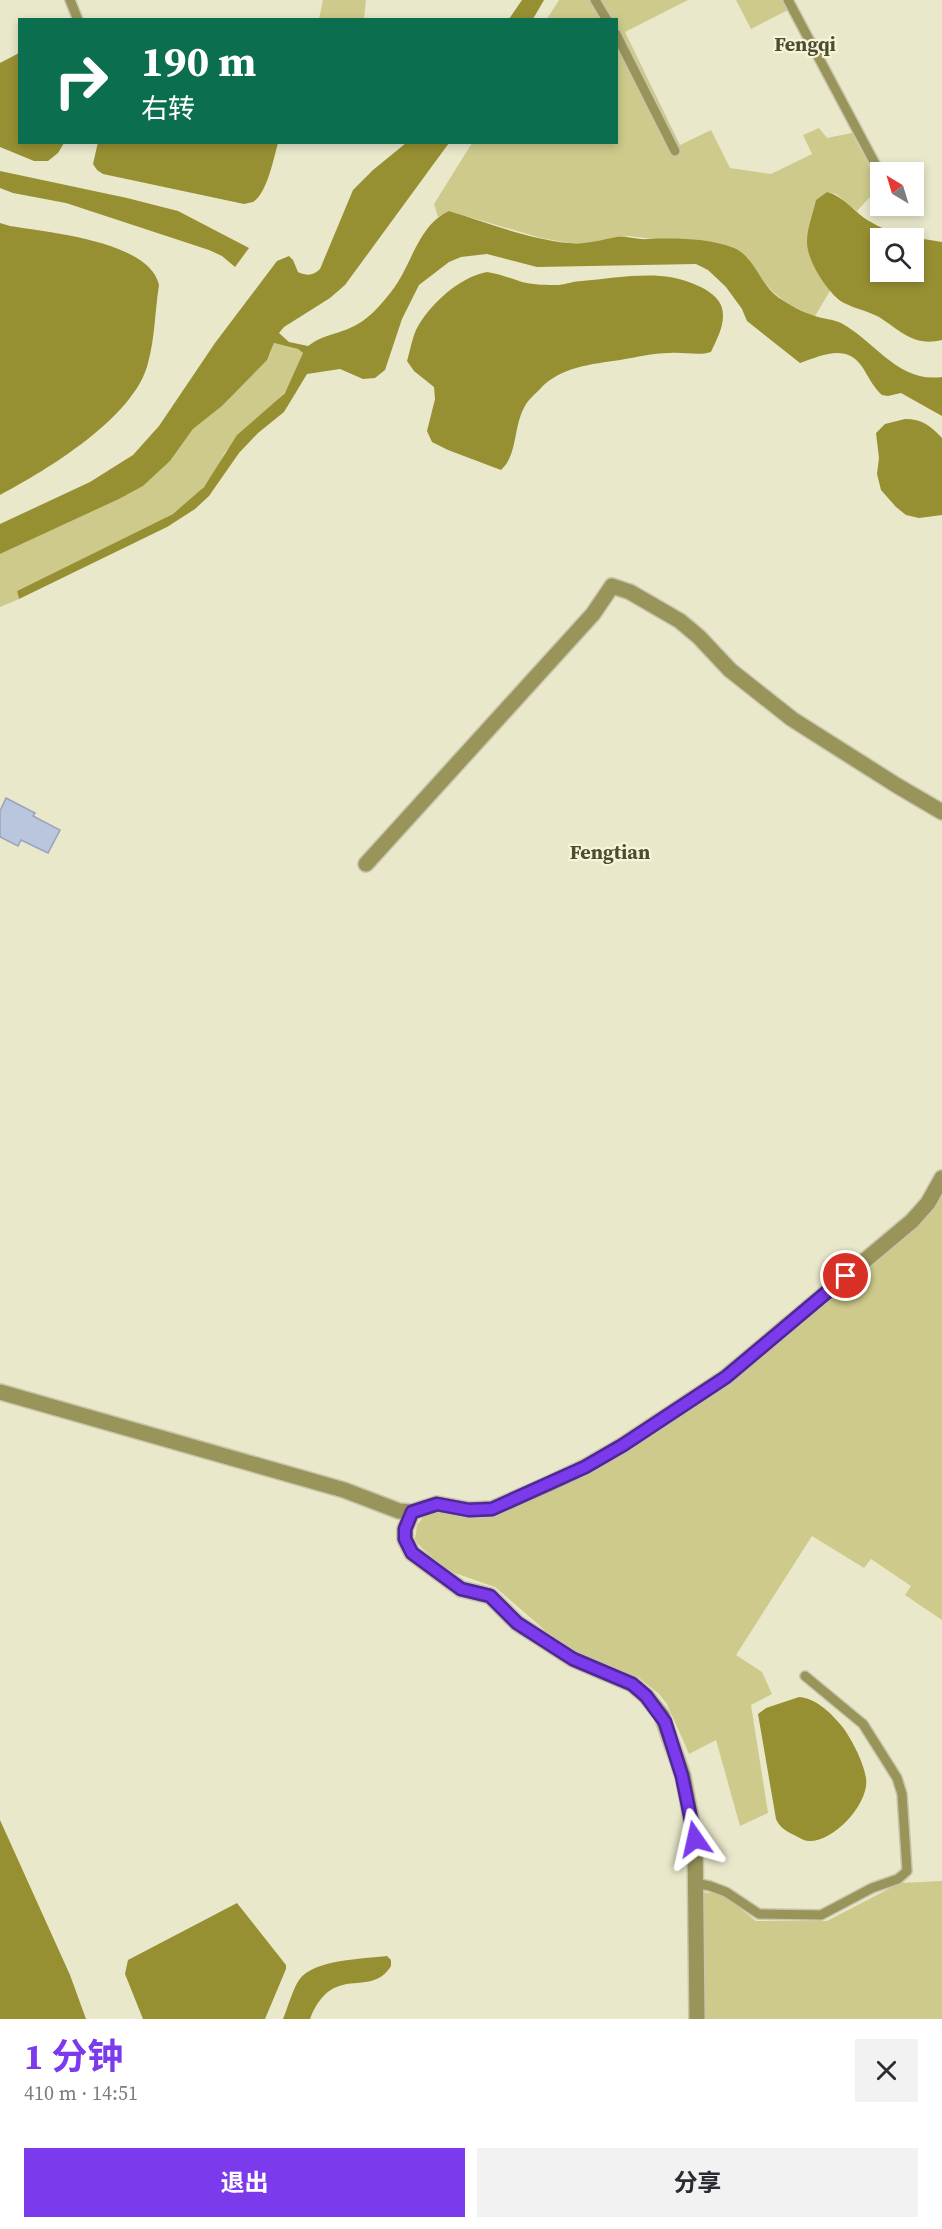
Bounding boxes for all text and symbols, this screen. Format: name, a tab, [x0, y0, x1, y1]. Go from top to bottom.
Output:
district label: Fengqi	[774, 30, 836, 58]
text: 190 m	[141, 32, 256, 90]
icon: right	[42, 42, 120, 120]
text: 右转	[141, 90, 195, 127]
north arrow	[870, 162, 924, 216]
map controls	[870, 162, 924, 282]
button: search	[870, 228, 924, 282]
district label: Fengtian	[570, 838, 650, 866]
pin	[820, 1250, 871, 1301]
icon: arrive	[829, 1259, 862, 1292]
position arrow	[663, 1807, 727, 1871]
text: 1 分钟	[24, 2032, 123, 2081]
button: close	[855, 2039, 918, 2102]
text: 410 m · 14:51	[24, 2079, 138, 2107]
button: 退出	[24, 2148, 465, 2217]
button: 分享	[477, 2148, 918, 2217]

